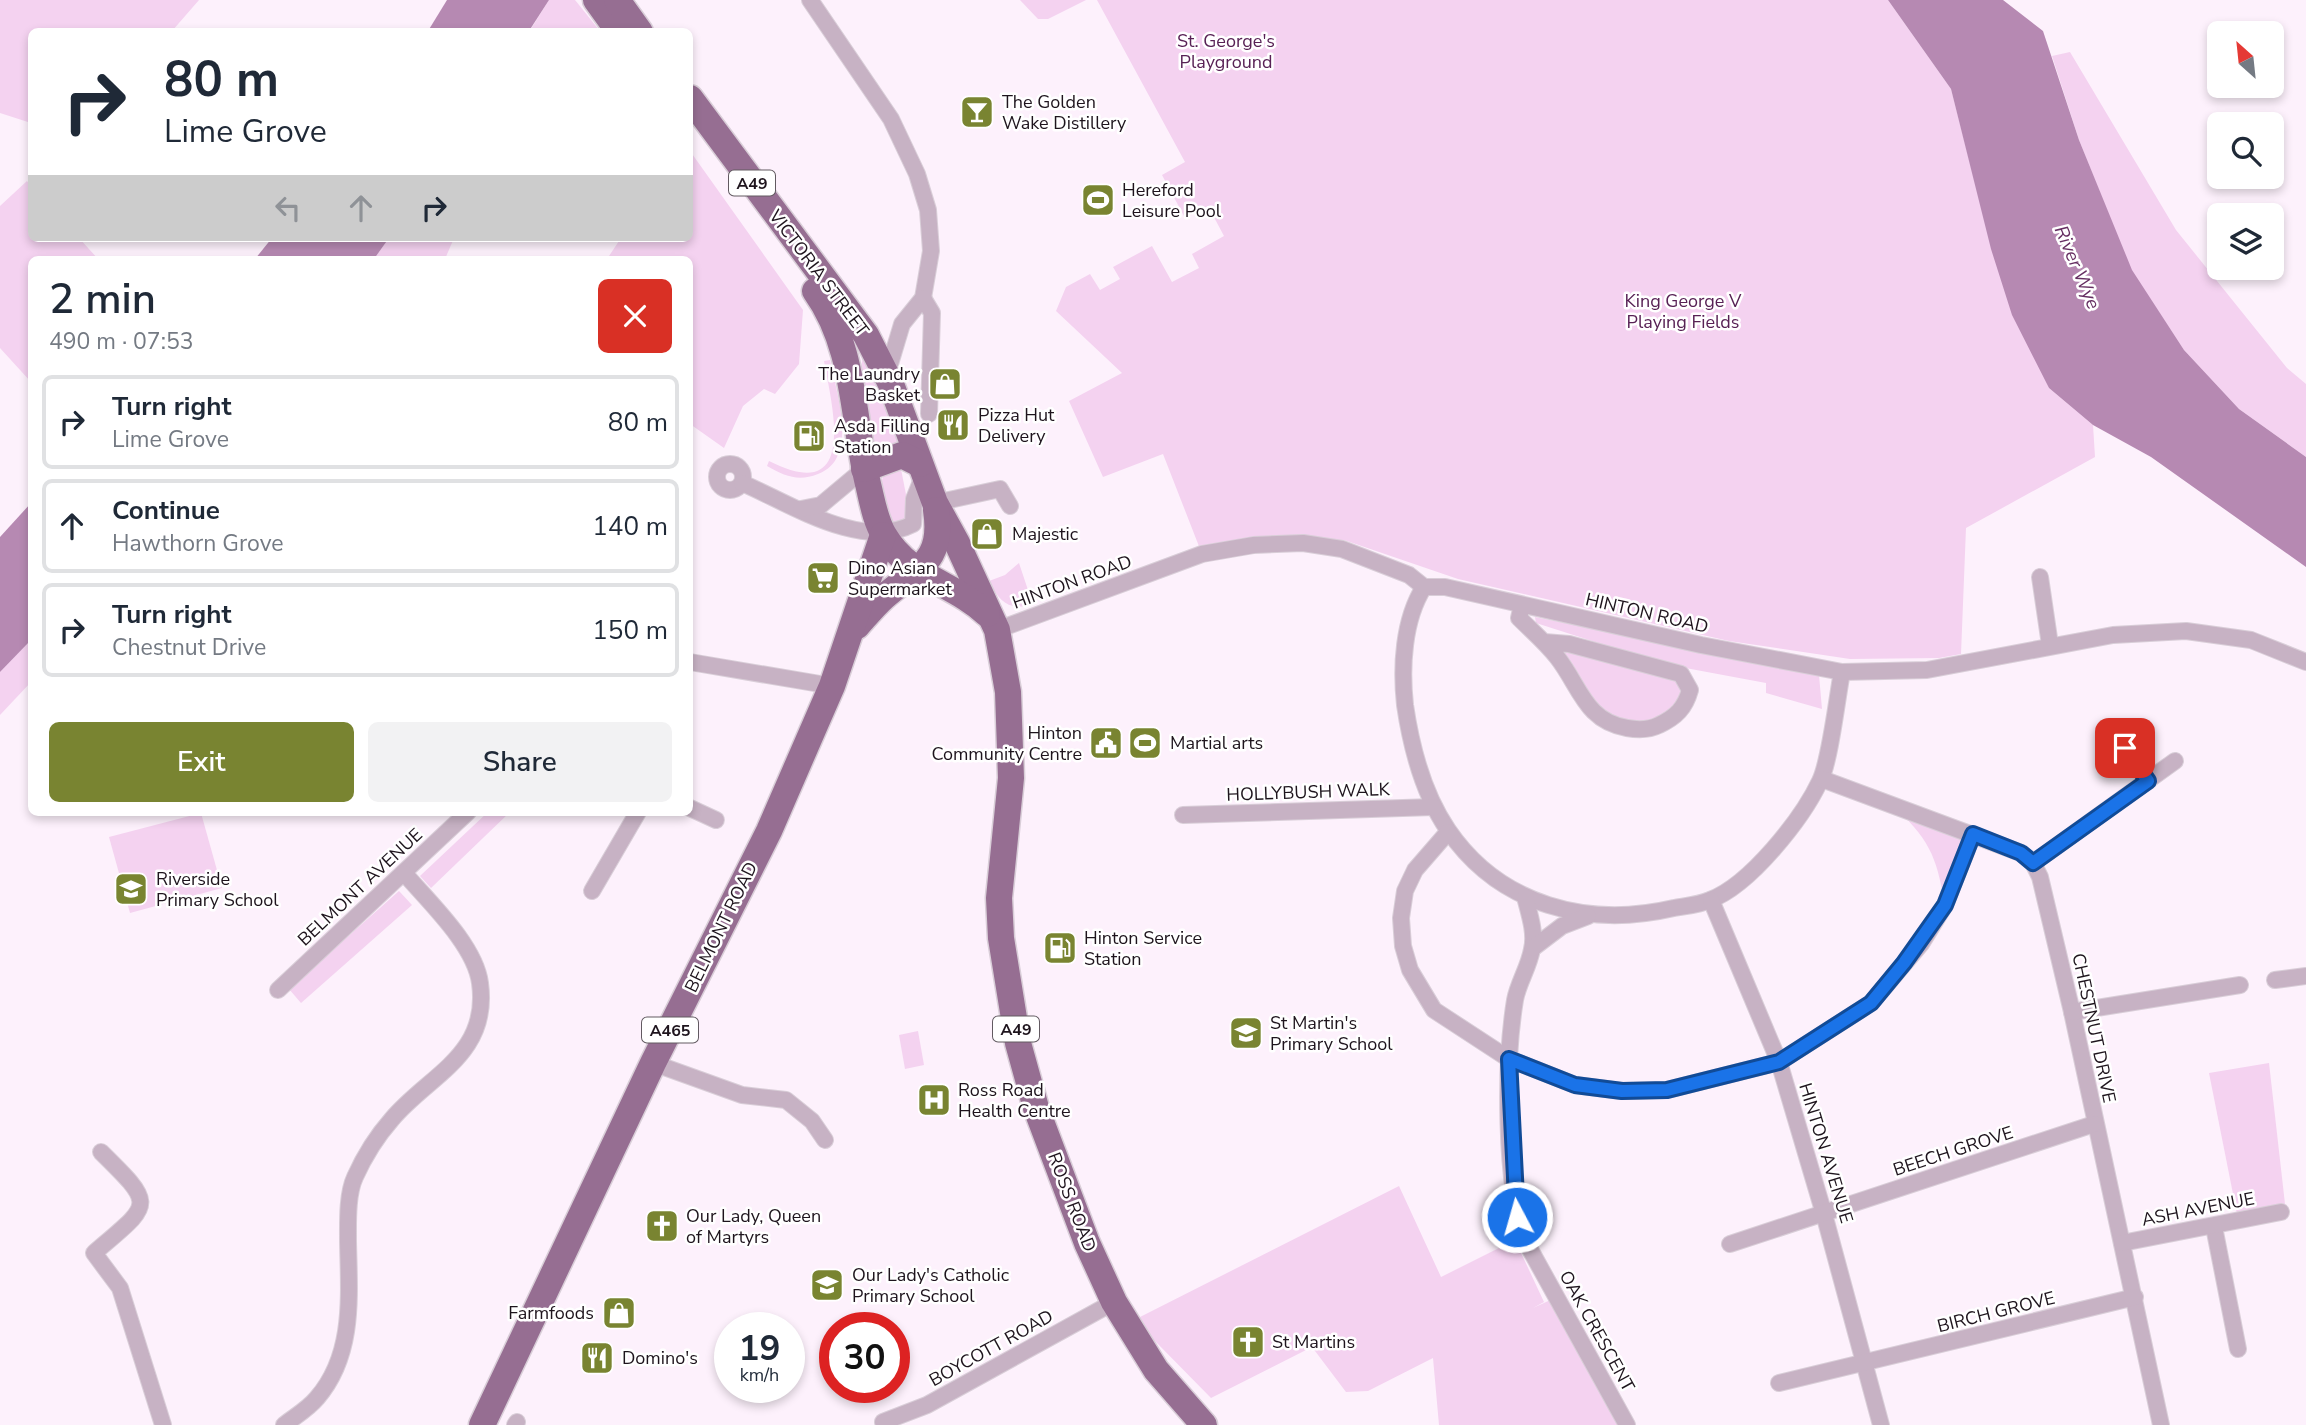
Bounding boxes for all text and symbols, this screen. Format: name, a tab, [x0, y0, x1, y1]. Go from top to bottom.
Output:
north arrow	[2207, 21, 2284, 98]
map controls	[2207, 21, 2284, 280]
park label: St. George's Playground	[1177, 29, 1275, 74]
text: 80 m	[164, 46, 279, 113]
icon: right	[49, 56, 140, 147]
place label: The Golden Wake Distillery	[1002, 90, 1127, 135]
bar icon: The Golden Wake Distillery	[958, 93, 996, 131]
text: Lime Grove	[164, 110, 327, 153]
button: search	[2207, 112, 2284, 189]
road number: A49	[729, 170, 775, 196]
place label: Hereford Leisure Pool	[1122, 178, 1222, 223]
sports icon: Hereford Leisure Pool	[1079, 181, 1117, 219]
icon: left	[269, 189, 307, 227]
icon: ahead	[342, 189, 380, 227]
icon: right	[415, 189, 453, 227]
button: layers	[2207, 203, 2284, 280]
street label: VICTORIA STREET	[763, 204, 875, 341]
water label: River Wye	[2048, 221, 2106, 313]
text: 2 min	[49, 271, 156, 328]
button: close	[598, 279, 672, 353]
park label: King George V Playing Fields	[1625, 289, 1742, 334]
text: 490 m · 07:53	[49, 326, 194, 357]
place label: The Laundry Basket	[818, 362, 921, 407]
shop icon: The Laundry Basket	[926, 365, 964, 403]
text: Turn right	[112, 389, 231, 424]
icon: right	[53, 403, 91, 441]
place label: Pizza Hut Delivery	[978, 403, 1055, 448]
text: 80 m	[608, 405, 668, 440]
restaurant icon: Pizza Hut Delivery	[934, 406, 972, 444]
place label: Asda Filling Station	[834, 414, 930, 459]
fuel station icon: Asda Filling Station	[790, 417, 828, 455]
text: Lime Grove	[112, 424, 229, 455]
text: Continue	[112, 493, 220, 528]
icon: ahead	[53, 507, 91, 545]
text: 140 m	[592, 509, 668, 544]
shop icon: Majestic	[968, 515, 1006, 553]
place label: Majestic	[1012, 522, 1078, 546]
text: Hawthorn Grove	[112, 528, 284, 559]
street label: HINTON ROAD	[1009, 549, 1135, 615]
place label: Dino Asian Supermarket	[848, 556, 952, 601]
supermarket icon: Dino Asian Supermarket	[804, 559, 842, 597]
street label: HINTON ROAD	[1583, 587, 1711, 639]
text: Turn right	[112, 597, 231, 632]
icon: right	[53, 611, 91, 649]
text: 150 m	[592, 613, 668, 648]
text: Chestnut Drive	[112, 632, 266, 663]
pin	[2095, 718, 2155, 778]
place label: Hinton Community Centre	[931, 721, 1082, 766]
button: Exit	[49, 722, 354, 802]
button: Share	[368, 722, 672, 802]
public building icon: Hinton Community Centre	[1087, 724, 1125, 762]
sports icon: Martial arts	[1126, 724, 1164, 762]
icon: arrive	[2106, 729, 2144, 767]
place label: Martial arts	[1170, 731, 1263, 755]
street label: HOLLYBUSH WALK	[1226, 777, 1391, 807]
street label: BELMONT AVENUE	[292, 823, 428, 951]
street label: BELMONT ROAD	[679, 858, 763, 996]
place label: Riverside Primary School	[156, 867, 279, 912]
school or university icon: Riverside Primary School	[112, 870, 150, 908]
place label: Hinton Service Station	[1084, 926, 1202, 971]
fuel station icon: Hinton Service Station	[1041, 929, 1079, 967]
street label: CHESTNUT DRIVE	[2066, 951, 2122, 1105]
place label: St Martin's Primary School	[1270, 1011, 1393, 1056]
school or university icon: St Martin's Primary School	[1227, 1014, 1265, 1052]
road number: A49	[993, 1016, 1039, 1042]
road number: A465	[642, 1018, 698, 1042]
place label: Ross Road Health Centre	[958, 1078, 1071, 1123]
street label: HINTON AVENUE	[1793, 1080, 1859, 1226]
hospital icon: Ross Road Health Centre	[915, 1081, 953, 1119]
street label: BEECH GROVE	[1890, 1120, 2016, 1182]
street label: ROSS ROAD	[1042, 1149, 1102, 1255]
position arrow	[1480, 1180, 1554, 1254]
street label: ASH AVENUE	[2140, 1186, 2256, 1232]
place label: Our Lady, Queen of Martyrs	[686, 1204, 821, 1249]
church icon: Our Lady, Queen of Martyrs	[643, 1207, 681, 1245]
place label: Our Lady's Catholic Primary School	[852, 1263, 1009, 1308]
school or university icon: Our Lady's Catholic Primary School	[808, 1266, 846, 1304]
street label: OAK CRESCENT	[1554, 1266, 1640, 1396]
street label: BIRCH GROVE	[1935, 1286, 2057, 1338]
shop icon: Farmfoods	[600, 1294, 638, 1332]
place label: Farmfoods	[508, 1301, 594, 1325]
street label: BOYCOTT ROAD	[925, 1304, 1057, 1392]
speed limit sign: 30	[819, 1312, 910, 1403]
church icon: St Martins	[1229, 1323, 1267, 1361]
text: 19	[738, 1325, 781, 1372]
place label: St Martins	[1272, 1330, 1355, 1354]
restaurant icon: Domino's	[578, 1339, 616, 1377]
place label: Domino's	[622, 1346, 698, 1370]
text: km/h	[740, 1363, 779, 1387]

